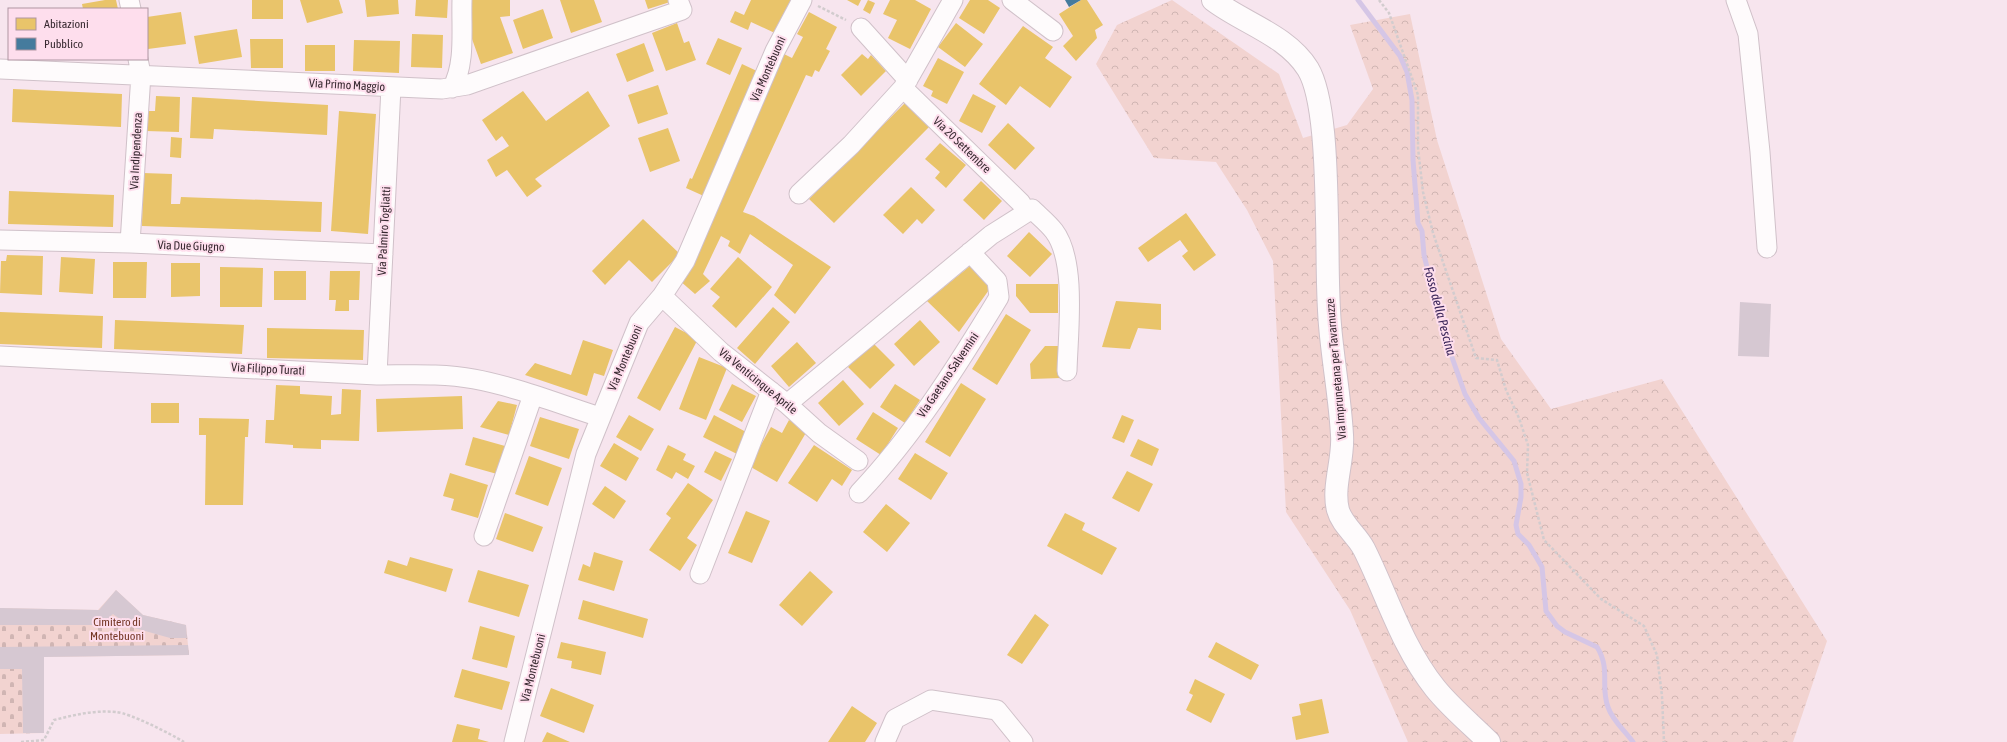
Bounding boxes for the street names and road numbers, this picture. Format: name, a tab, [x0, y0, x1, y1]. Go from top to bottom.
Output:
street label: Via Montebuoni	[747, 34, 789, 104]
street label: Via Primo Maggio	[309, 76, 386, 94]
street label: Via Indipendenza	[127, 112, 145, 190]
street label: Via 20 Settembre	[930, 114, 994, 176]
street label: Via Palmiro Togliatti	[375, 186, 393, 276]
street label: Via Due Giugno	[157, 238, 225, 254]
street label: Via Imprunetana per Tavarnuzze	[1323, 298, 1349, 440]
street label: Via Montebuoni	[605, 323, 645, 393]
street label: Via Gaetano Salvemini	[914, 330, 982, 420]
street label: Via Venticinque Aprile	[716, 345, 800, 417]
street label: Via Filippo Turati	[231, 360, 305, 378]
street label: Via Montebuoni	[518, 632, 548, 704]

